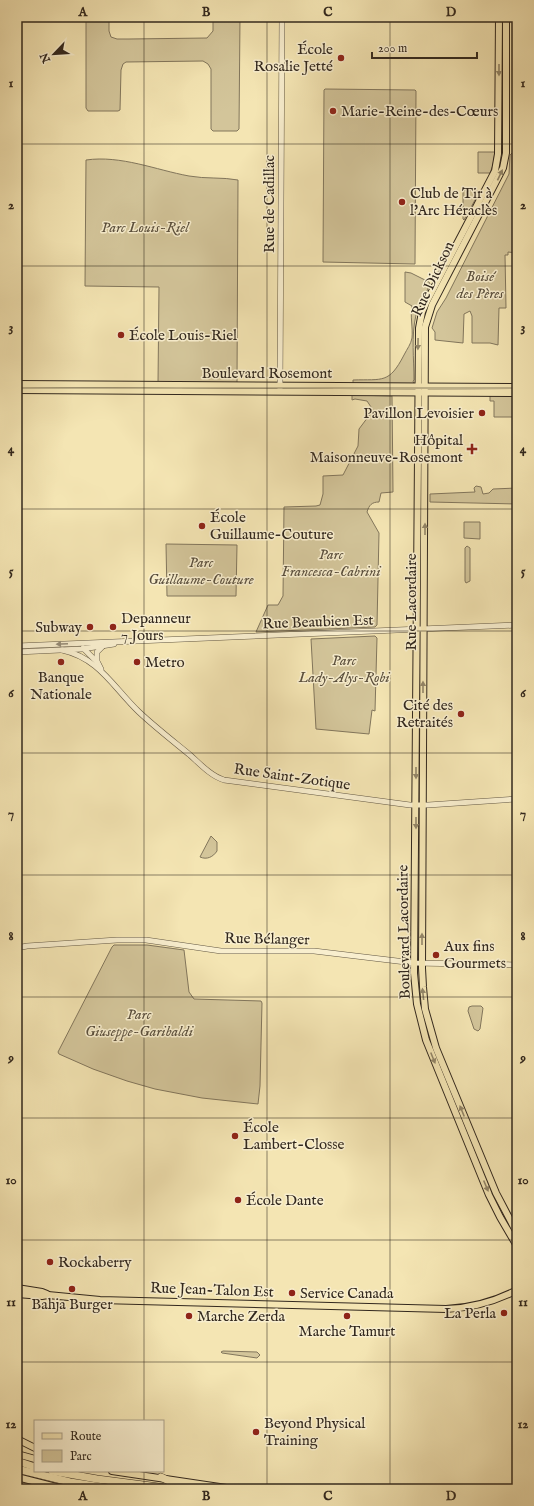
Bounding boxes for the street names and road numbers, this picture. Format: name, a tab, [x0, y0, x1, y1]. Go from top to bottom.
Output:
street label: Rue de Cadillac	[260, 155, 279, 253]
street label: Rue Dickson	[407, 238, 459, 320]
street label: Boulevard Rosemont	[202, 364, 332, 383]
street label: Rue Lacordaire	[402, 553, 421, 651]
street label: Rue Beaubien Est	[262, 611, 374, 633]
street label: Rue Saint-Zotique	[233, 759, 352, 795]
street label: Boulevard Lacordaire	[393, 864, 415, 999]
street label: Rue Bélanger	[224, 929, 310, 949]
street label: Rue Jean-Talon Est	[150, 1278, 274, 1302]

